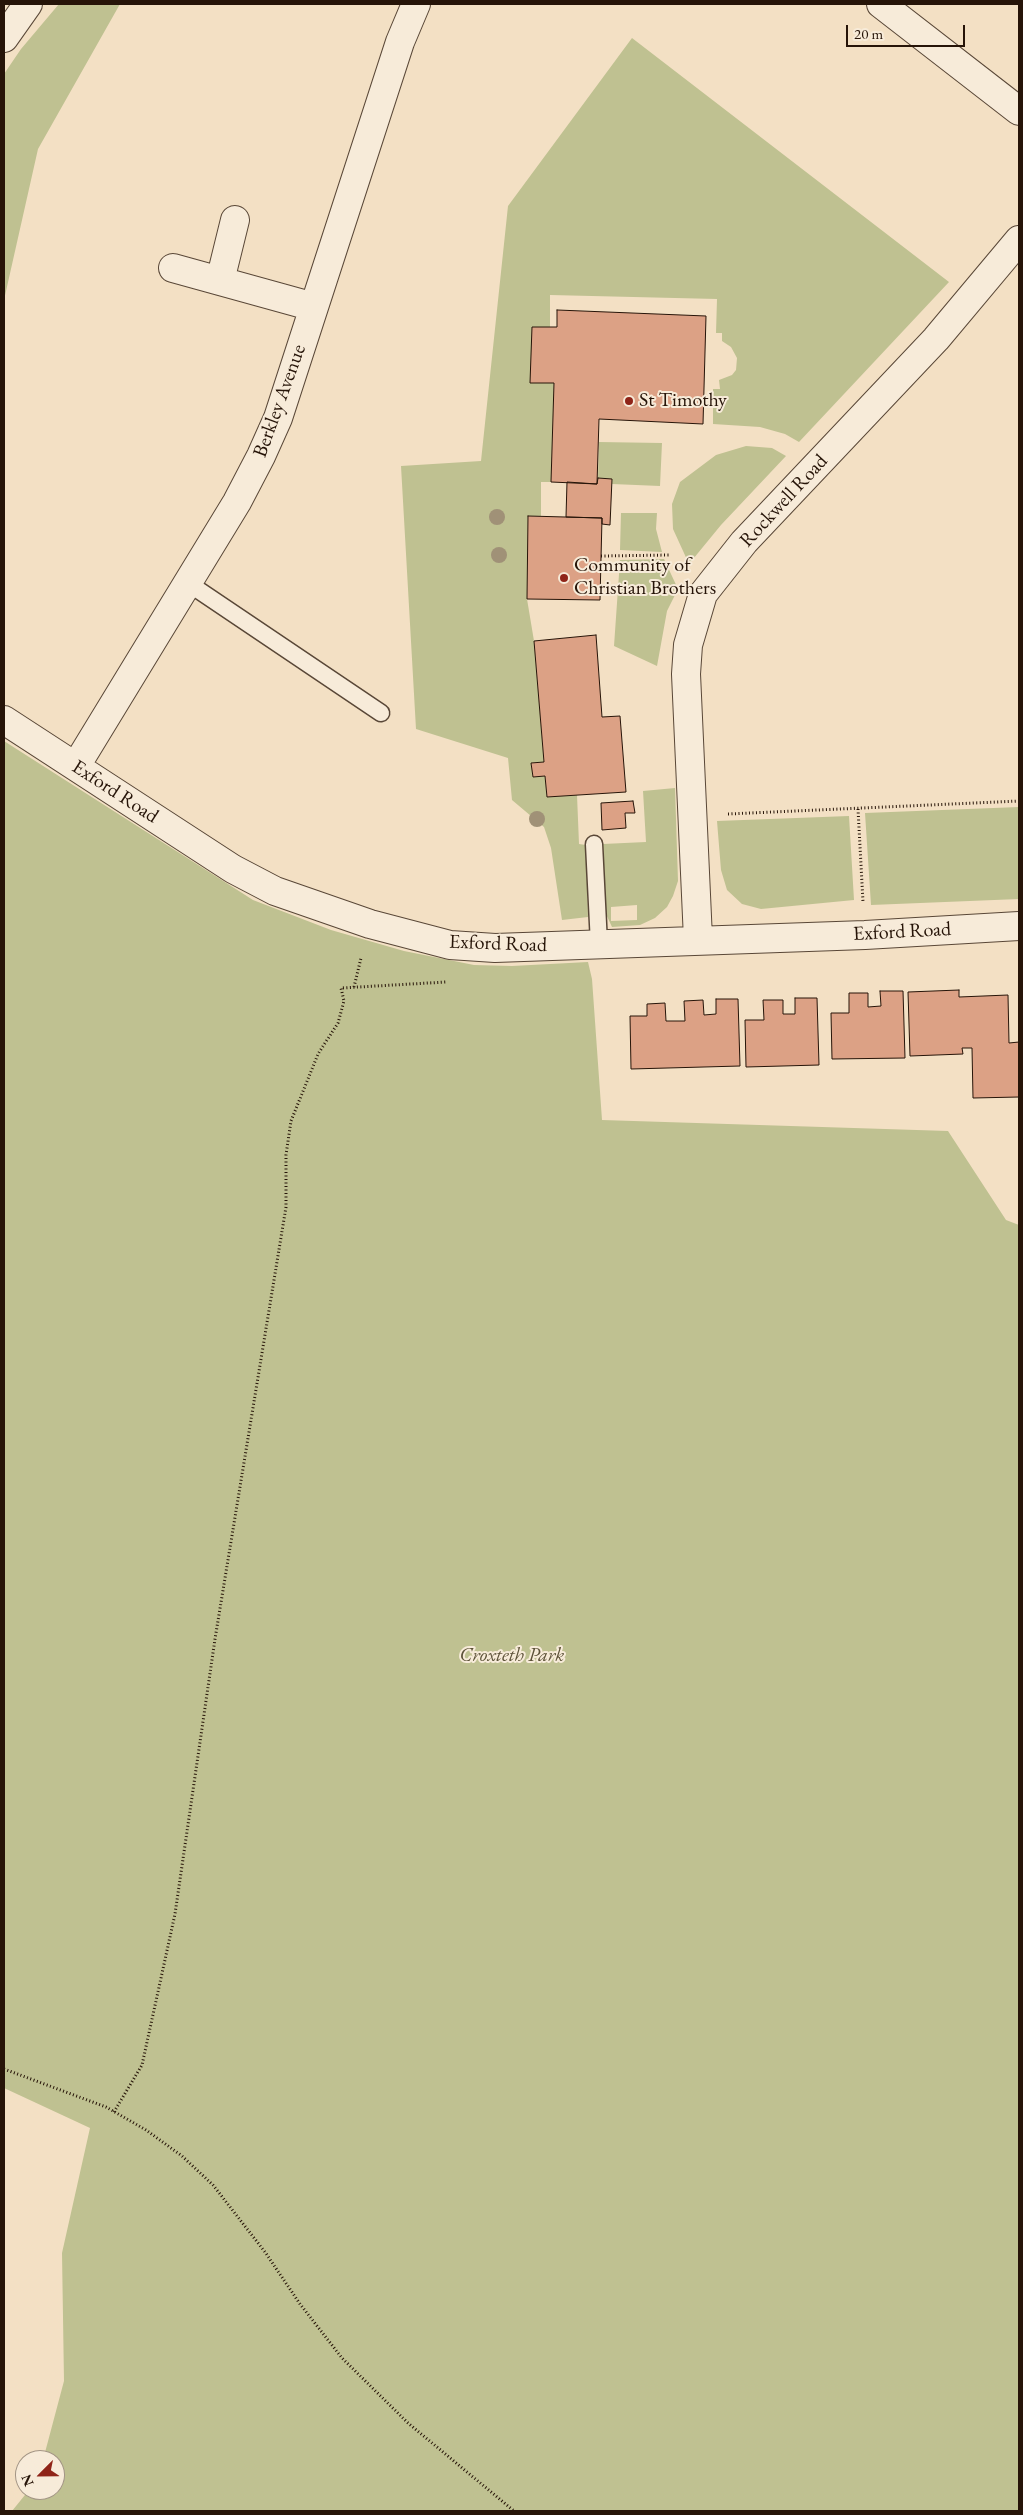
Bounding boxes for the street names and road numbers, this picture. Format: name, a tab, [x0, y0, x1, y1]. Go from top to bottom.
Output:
street label: Berkley Avenue	[248, 341, 312, 461]
street label: Rockwell Road	[735, 450, 833, 552]
street label: Exford Road	[67, 755, 163, 829]
street label: Exford Road	[852, 917, 952, 947]
street label: Exford Road	[448, 930, 548, 958]

